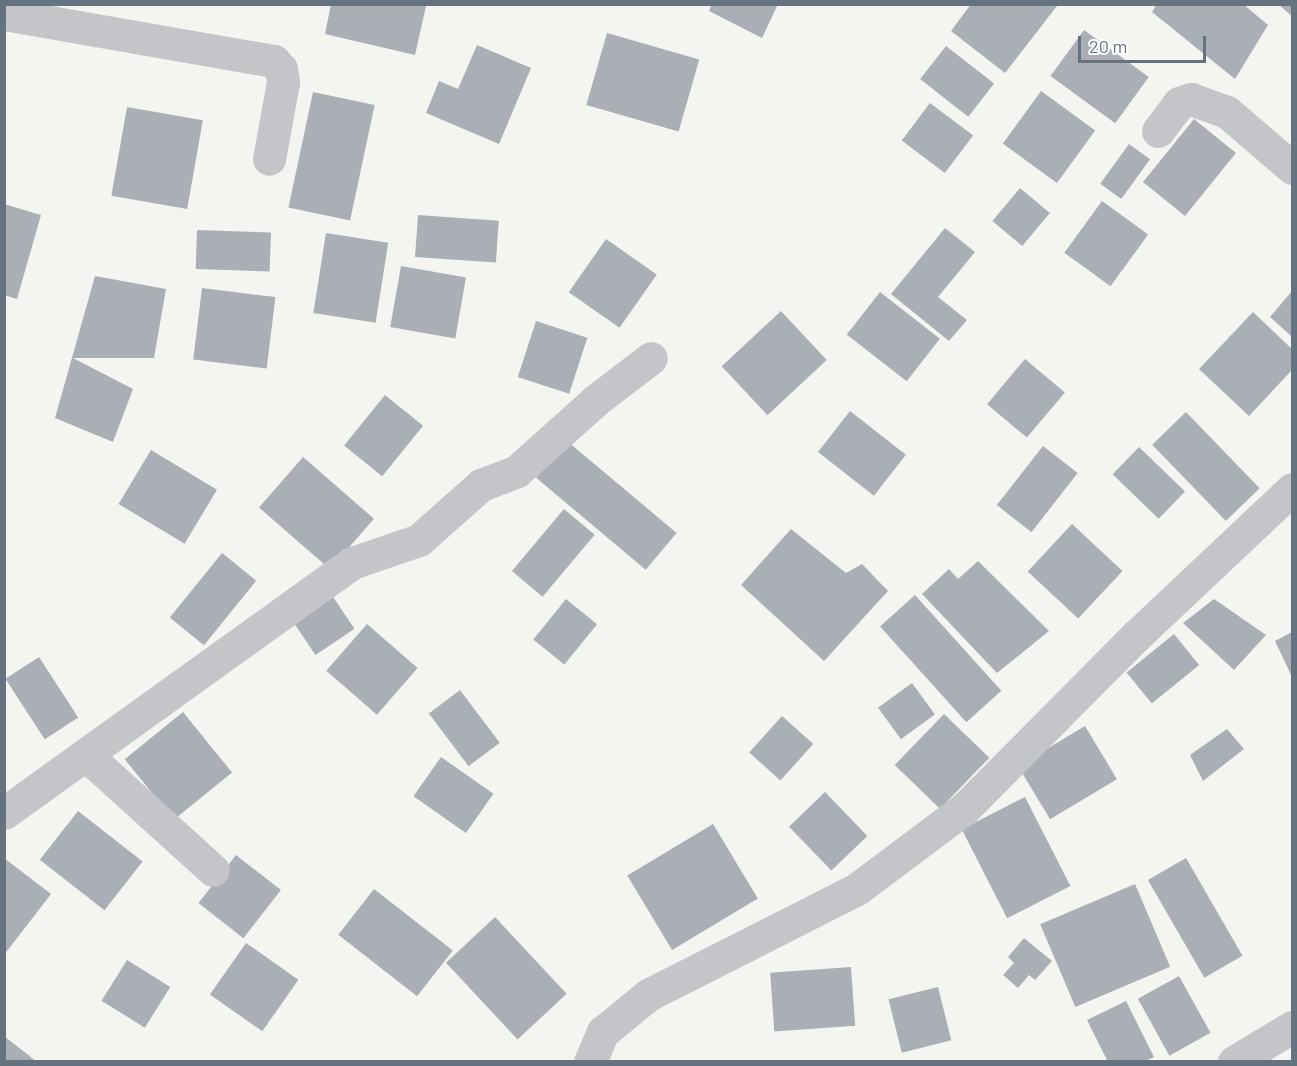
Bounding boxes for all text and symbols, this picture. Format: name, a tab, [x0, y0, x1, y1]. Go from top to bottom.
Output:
scale bar	[1081, 24, 1208, 62]
text: 20 m	[1089, 35, 1127, 57]

